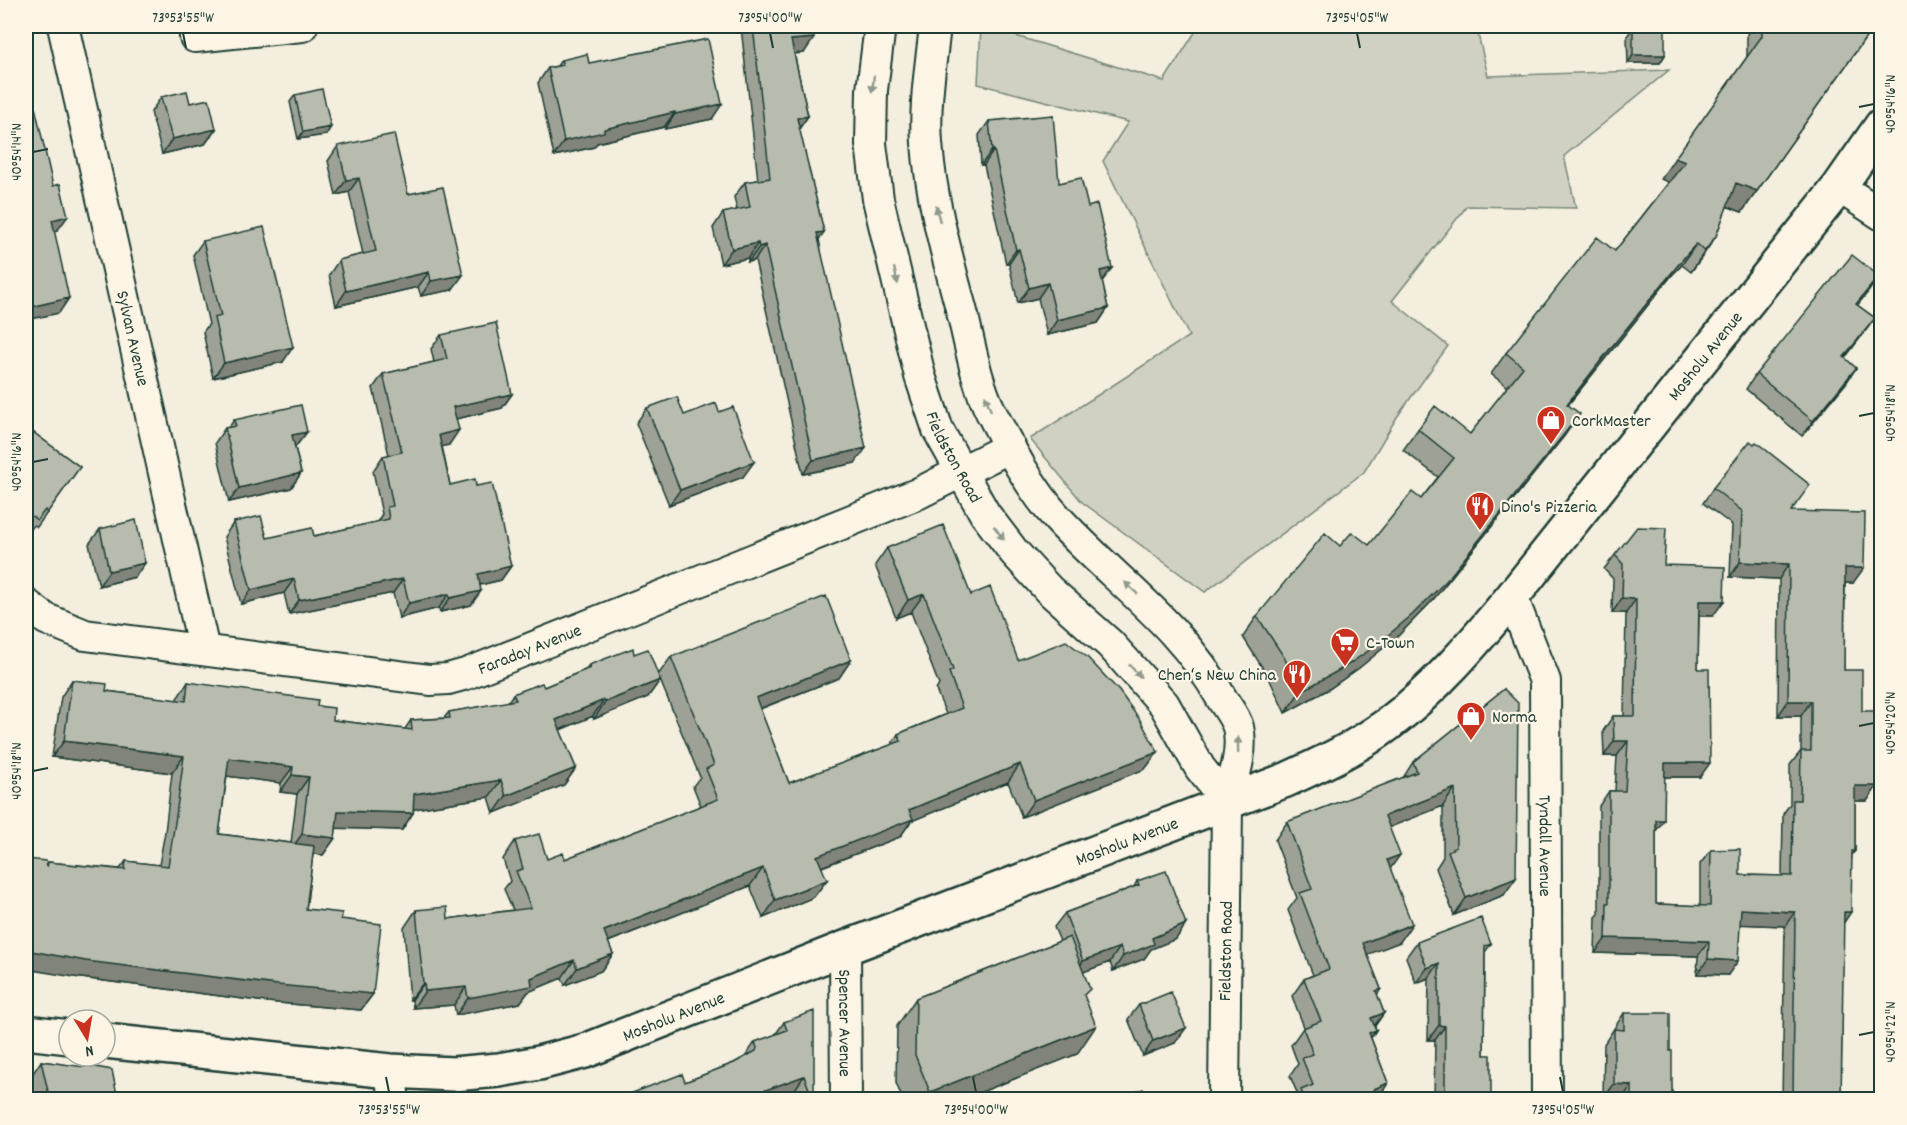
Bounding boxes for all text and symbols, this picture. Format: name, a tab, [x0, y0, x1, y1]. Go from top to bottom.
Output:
text: 73°53'55"W	[152, 8, 214, 30]
text: 73°54'00"W	[738, 8, 802, 30]
text: 73°54'05"W	[1326, 8, 1389, 30]
one-way arrow	[868, 74, 878, 93]
text: 40°54'16"N	[1881, 75, 1903, 133]
text: 40°54'14"N	[7, 123, 29, 181]
one-way arrow	[933, 205, 943, 223]
one-way arrow	[892, 267, 902, 285]
street label: Sylvan Avenue	[108, 288, 154, 389]
street label: Mosholu Avenue	[1663, 307, 1750, 407]
text: 40°54'18"N	[1881, 384, 1903, 442]
one-way arrow	[982, 394, 992, 412]
shop icon: CorkMaster	[1535, 404, 1567, 446]
street label: Fieldston Road	[918, 409, 986, 508]
place label: CorkMaster	[1572, 410, 1651, 435]
text: 40°54'16"N	[7, 433, 29, 491]
restaurant icon: Dino's Pizzeria	[1464, 490, 1496, 532]
place label: Dino's Pizzeria	[1501, 496, 1597, 521]
one-way arrow	[992, 525, 1004, 540]
one-way arrow	[1123, 581, 1138, 595]
street label: Faraday Avenue	[475, 619, 586, 683]
supermarket icon: C-Town	[1329, 626, 1361, 668]
place label: C-Town	[1366, 632, 1415, 657]
restaurant icon: Chen‘s New China	[1281, 658, 1313, 700]
one-way arrow	[1128, 664, 1142, 678]
place label: Chen‘s New China	[1158, 664, 1277, 689]
text: 40°54'20"N	[1881, 692, 1903, 754]
shop icon: Norma	[1455, 700, 1487, 742]
place label: Norma	[1492, 706, 1537, 731]
one-way arrow	[1233, 736, 1243, 755]
text: 40°54'18"N	[7, 742, 29, 800]
street label: Tyndall Avenue	[1531, 795, 1556, 897]
street label: Mosholu Avenue	[1073, 812, 1182, 874]
street label: Fieldston Road	[1214, 901, 1241, 1001]
street label: Spencer Avenue	[830, 969, 856, 1077]
street label: Mosholu Avenue	[620, 987, 729, 1050]
text: 40°54'22"N	[1881, 1001, 1903, 1063]
north arrow	[57, 1008, 117, 1068]
text: N	[83, 1038, 95, 1062]
text: 73°53'55"W	[358, 1100, 420, 1122]
text: 73°54'00"W	[944, 1100, 1008, 1122]
text: 73°54'05"W	[1532, 1100, 1595, 1122]

